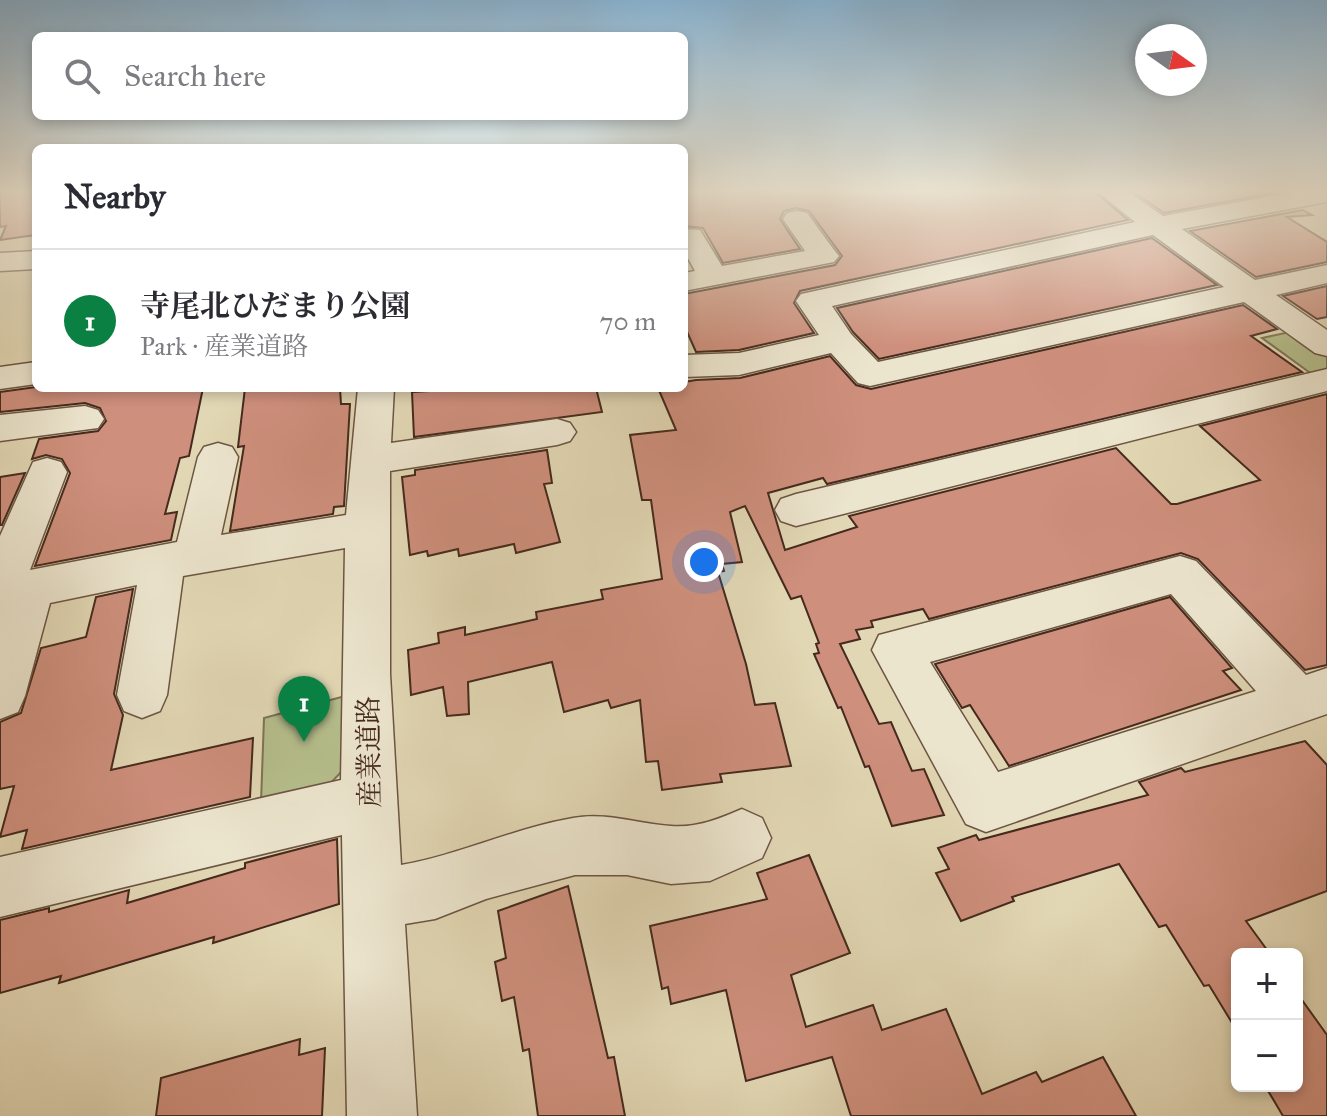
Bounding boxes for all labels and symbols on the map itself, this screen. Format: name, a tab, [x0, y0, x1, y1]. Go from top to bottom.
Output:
north arrow	[1135, 24, 1207, 96]
your location	[684, 542, 724, 582]
pin: 1	[278, 676, 330, 742]
street label: 産業道路	[351, 696, 387, 808]

